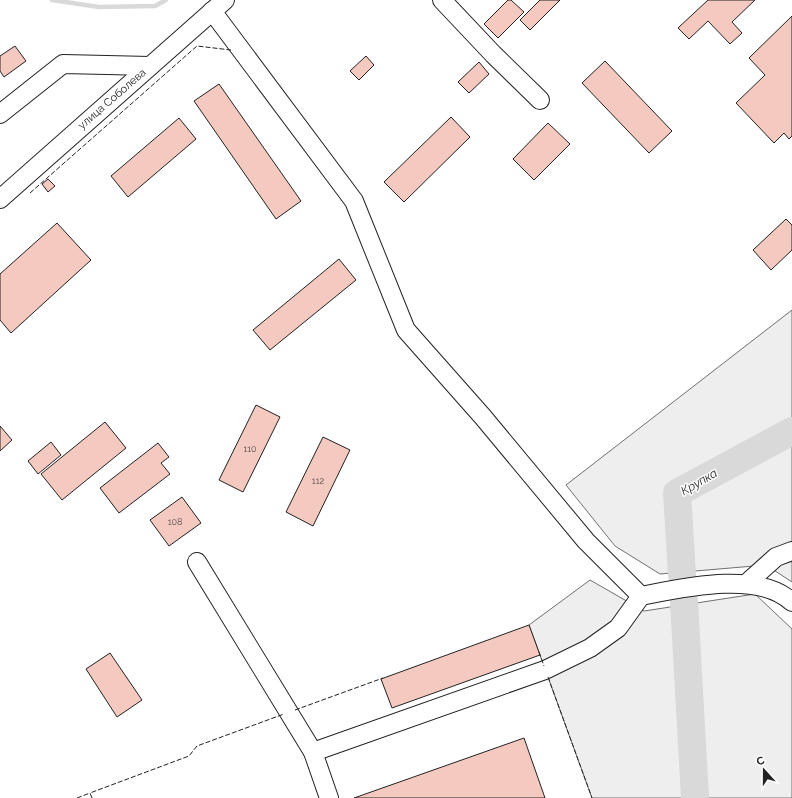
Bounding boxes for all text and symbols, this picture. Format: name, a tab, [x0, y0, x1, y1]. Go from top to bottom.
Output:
street label: улица Соболева	[75, 66, 149, 132]
house number: 110	[243, 444, 257, 454]
water label: Крупка	[678, 466, 720, 498]
house number: 112	[312, 476, 325, 486]
house number: 108	[168, 517, 182, 527]
north arrow	[744, 750, 784, 790]
text: С	[755, 754, 767, 769]

